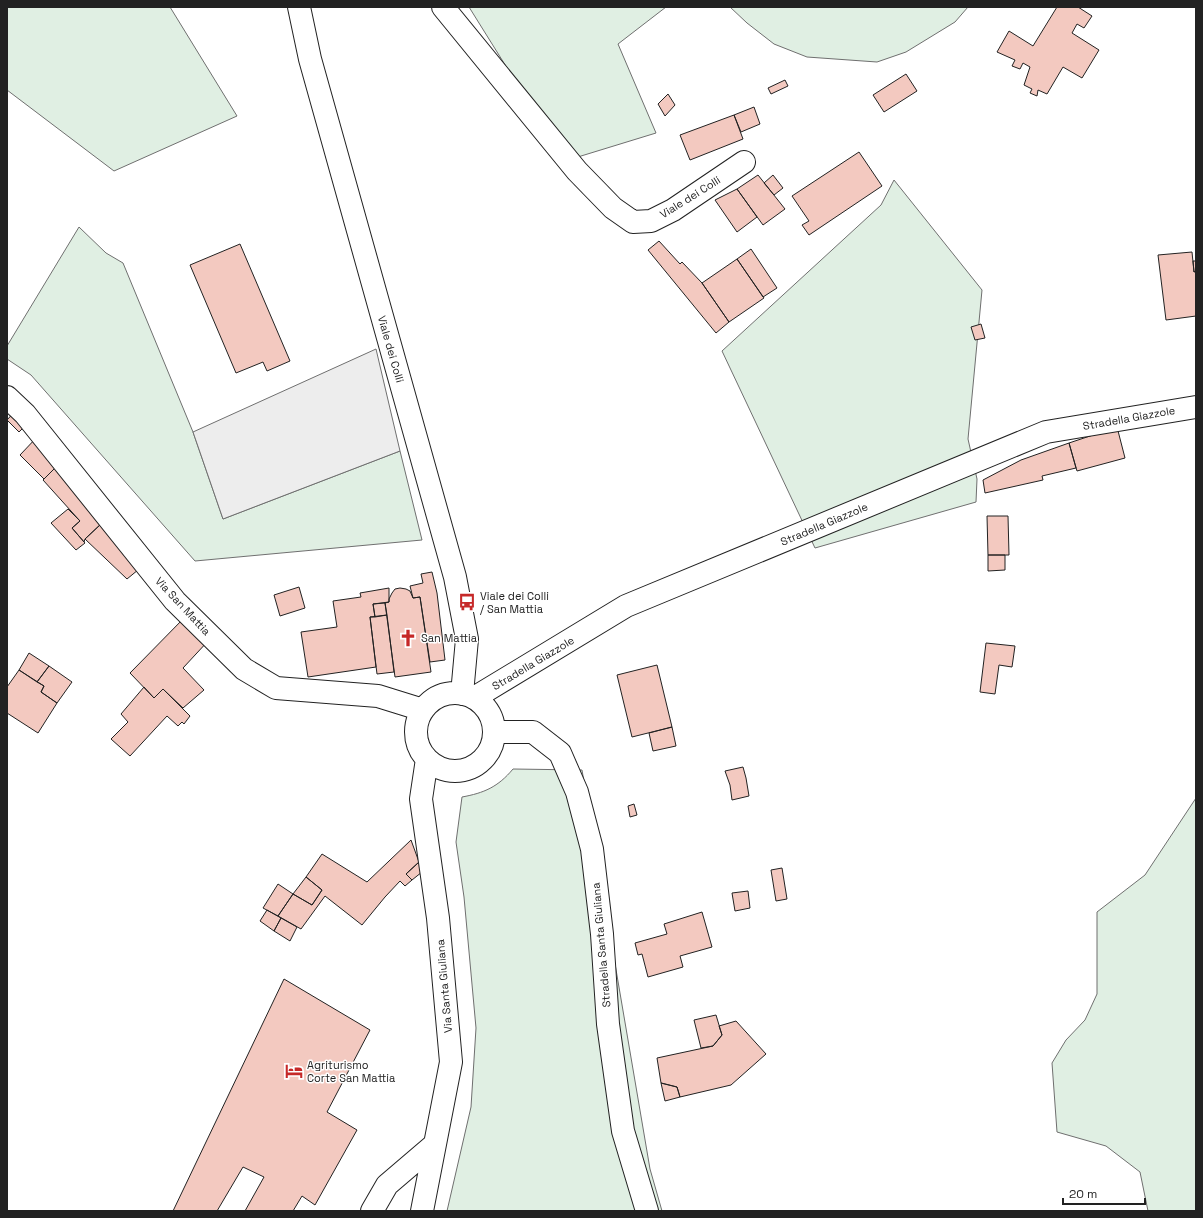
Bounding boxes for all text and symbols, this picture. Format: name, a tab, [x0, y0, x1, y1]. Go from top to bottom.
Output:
street label: Viale dei Colli	[657, 173, 723, 221]
street label: Viale dei Colli	[375, 314, 407, 384]
street label: Stradella Giazzole	[1082, 403, 1176, 433]
street label: Stradella Giazzole	[778, 499, 870, 549]
street label: Via San Mattia	[152, 574, 214, 639]
place label: Viale dei Colli / San Mattia	[480, 589, 549, 616]
bus stop icon: Viale dei Colli / San Mattia	[457, 592, 477, 612]
church icon: San Mattia	[398, 628, 418, 648]
place label: San Mattia	[421, 631, 478, 645]
street label: Stradella Giazzole	[489, 633, 577, 693]
street label: Stradella Santa Giuliana	[589, 881, 613, 1008]
street label: Via Santa Giuliana	[433, 938, 455, 1033]
place label: Agriturismo Corte San Mattia	[307, 1058, 396, 1085]
hotel icon: Agriturismo Corte San Mattia	[284, 1061, 304, 1081]
scale bar	[1063, 1180, 1145, 1206]
text: 20 m	[1069, 1186, 1097, 1202]

